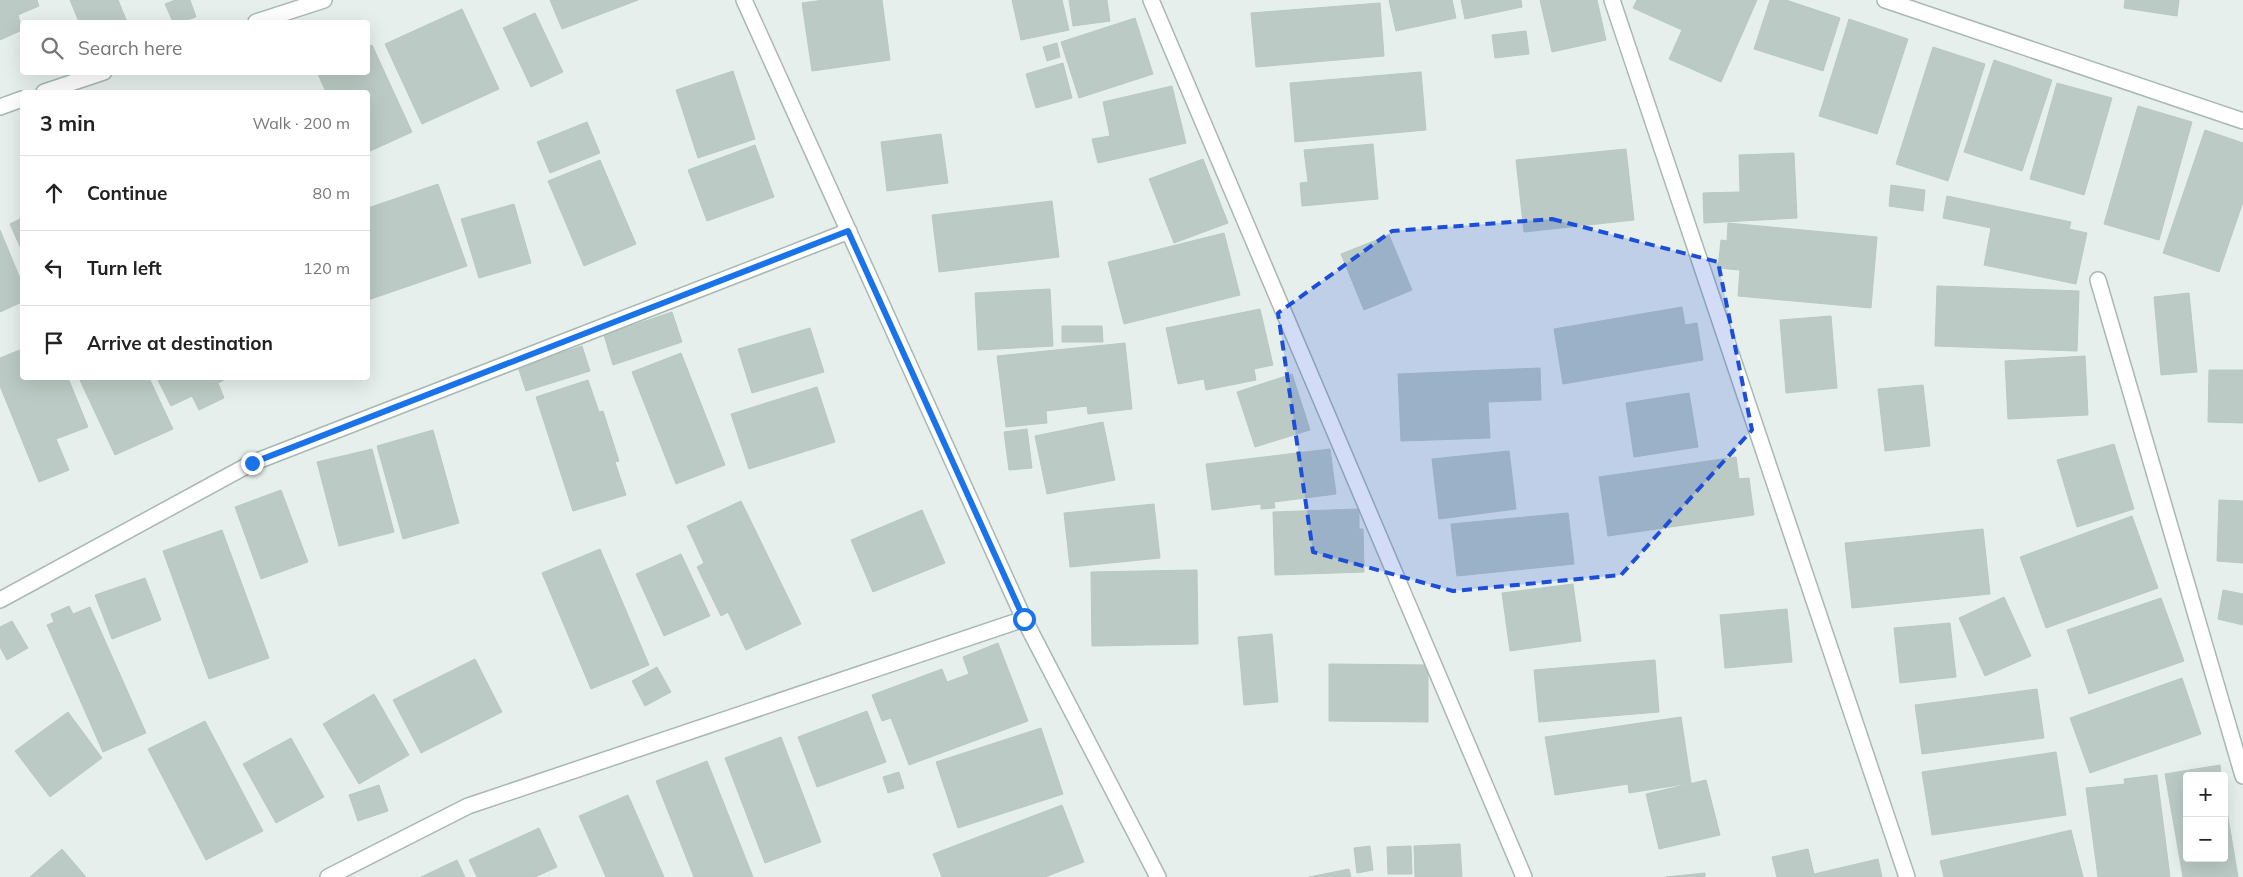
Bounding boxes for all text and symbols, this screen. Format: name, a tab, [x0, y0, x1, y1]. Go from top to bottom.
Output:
search box	[20, 20, 370, 75]
icon: search	[38, 34, 66, 62]
text: Search here	[78, 36, 182, 60]
text: 3 min	[40, 110, 95, 136]
text: Walk · 200 m	[252, 113, 350, 133]
icon: ahead	[40, 179, 68, 207]
text: Continue	[87, 181, 167, 205]
text: 80 m	[313, 183, 350, 203]
icon: left	[40, 254, 68, 282]
text: Turn left	[87, 256, 162, 280]
text: 120 m	[303, 258, 350, 278]
icon: arrive	[40, 329, 68, 357]
text: Arrive at destination	[87, 331, 273, 355]
route end	[241, 452, 264, 475]
route start	[1013, 608, 1036, 631]
map controls	[2183, 772, 2228, 862]
button: +	[2183, 772, 2228, 817]
button: −	[2183, 817, 2228, 862]

